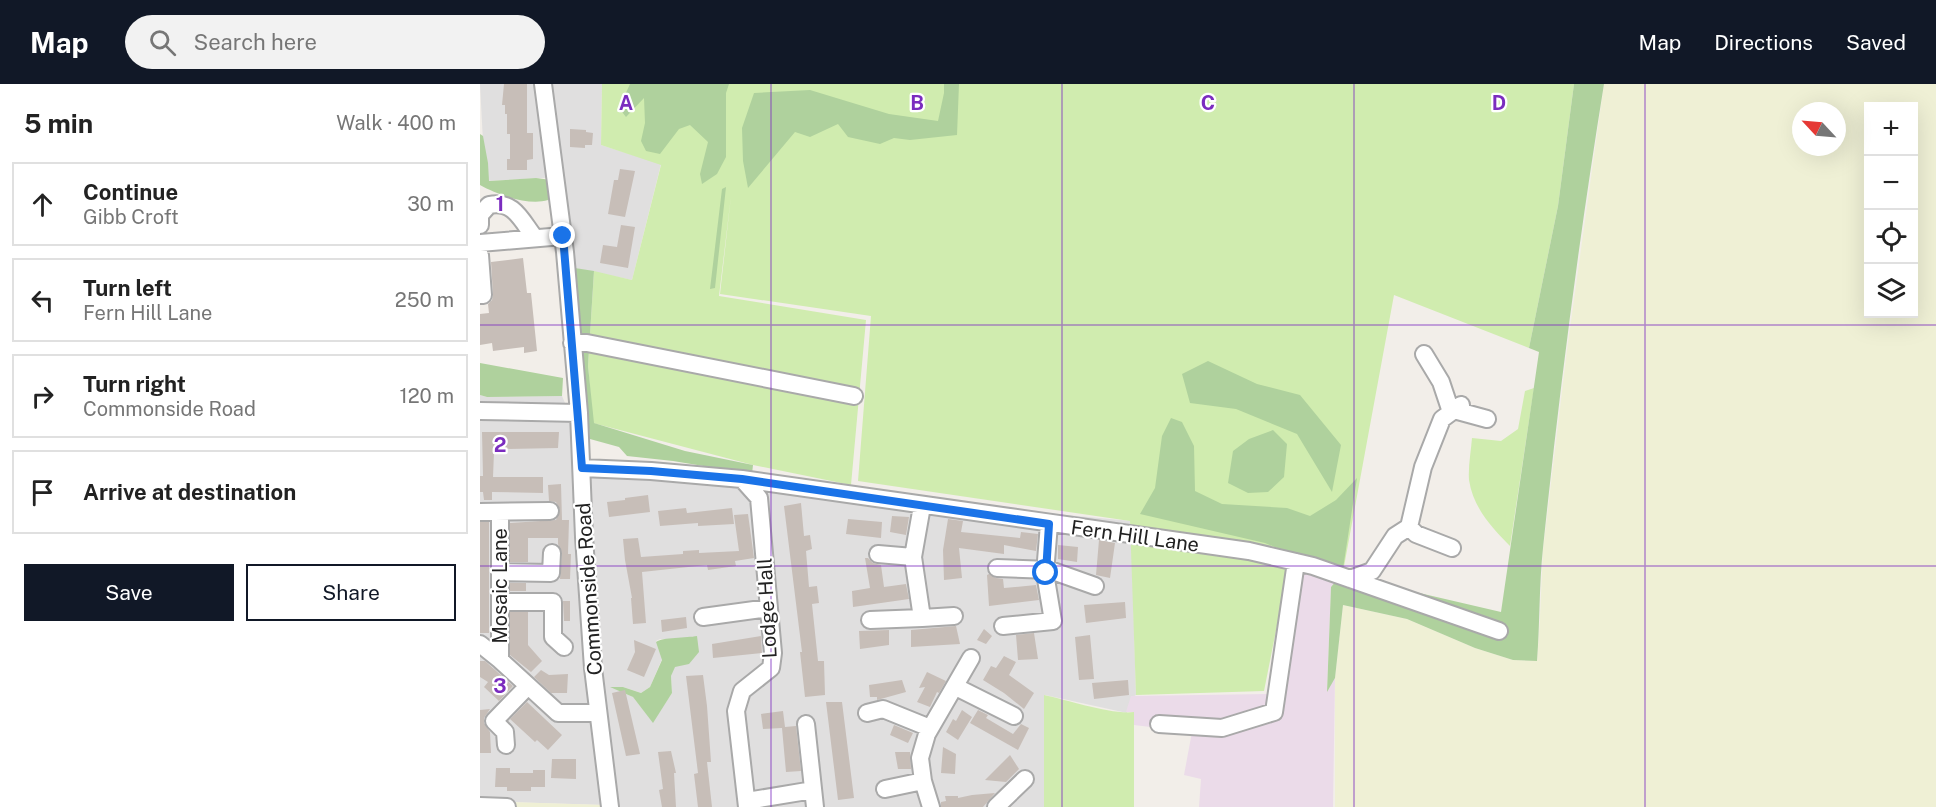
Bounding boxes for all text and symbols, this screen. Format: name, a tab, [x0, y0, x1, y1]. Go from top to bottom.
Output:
search box	[125, 15, 545, 69]
text: Map	[30, 26, 89, 59]
icon: search	[146, 26, 179, 59]
text: Search here	[194, 29, 317, 55]
text: Map	[1639, 30, 1681, 55]
text: Directions	[1714, 30, 1813, 55]
text: Saved	[1846, 30, 1906, 55]
text: A	[619, 91, 633, 115]
text: B	[910, 91, 924, 115]
text: C	[1201, 91, 1215, 115]
text: D	[1492, 91, 1506, 115]
north arrow	[1792, 102, 1846, 156]
map controls	[1864, 102, 1918, 318]
button: +	[1864, 102, 1918, 156]
text: 5 min	[24, 108, 93, 139]
text: Walk · 400 m	[336, 111, 456, 135]
button: −	[1864, 156, 1918, 210]
text: Continue	[83, 179, 178, 205]
icon: ahead	[26, 188, 59, 221]
text: 30 m	[407, 192, 454, 216]
text: 1	[496, 192, 504, 216]
text: Gibb Croft	[83, 205, 179, 229]
button: locate	[1864, 210, 1918, 264]
route end	[549, 222, 575, 248]
button: layers	[1864, 264, 1918, 318]
text: Turn left	[83, 275, 172, 301]
icon: left	[26, 284, 59, 317]
text: 250 m	[395, 288, 454, 312]
text: Fern Hill Lane	[83, 301, 212, 325]
text: Turn right	[83, 371, 186, 397]
icon: right	[26, 380, 59, 413]
text: 120 m	[400, 384, 454, 408]
text: Commonside Road	[83, 397, 256, 421]
text: 2	[494, 433, 506, 457]
icon: arrive	[26, 476, 59, 509]
text: Arrive at destination	[83, 479, 296, 505]
street label: Commonside Road	[571, 502, 607, 676]
street label: Fern Hill Lane	[1069, 515, 1201, 557]
street label: Mosaic Lane	[488, 528, 512, 644]
street label: Lodge Hall	[752, 557, 782, 659]
route start	[1032, 559, 1058, 585]
button: Save	[24, 564, 234, 621]
button: Share	[246, 564, 456, 621]
text: 3	[493, 674, 507, 698]

